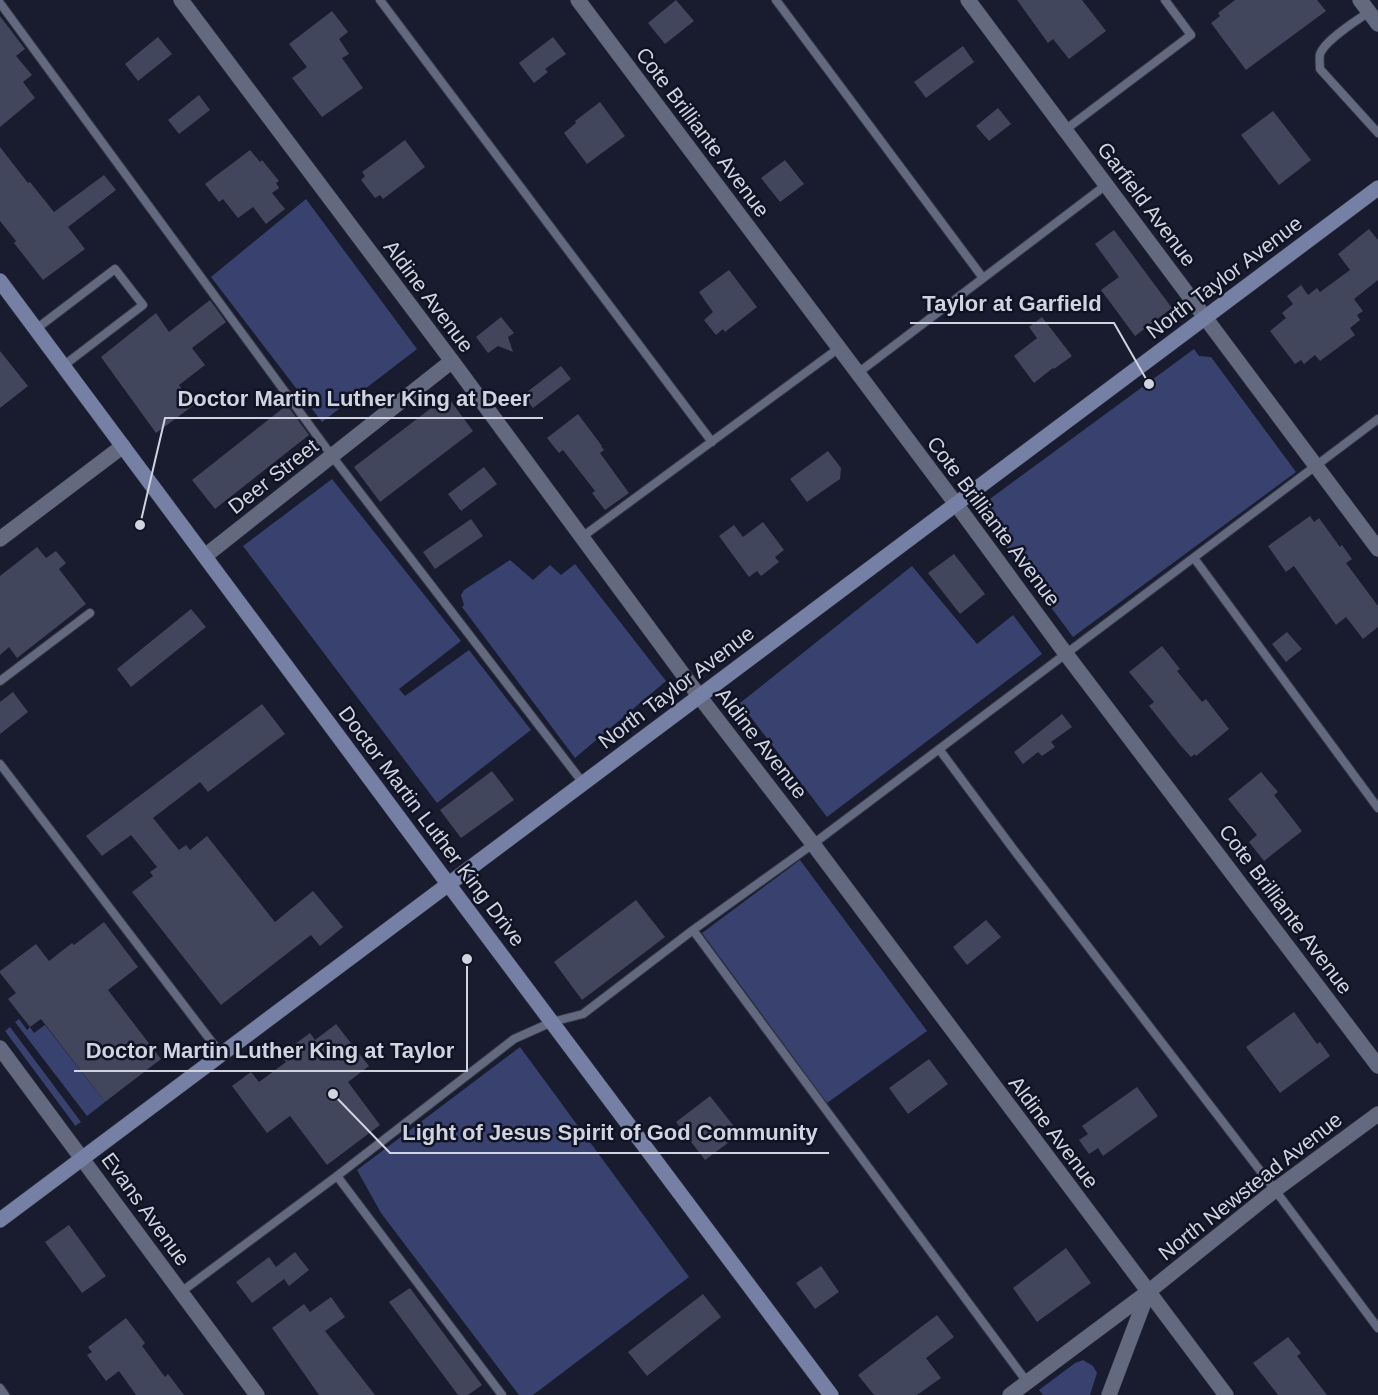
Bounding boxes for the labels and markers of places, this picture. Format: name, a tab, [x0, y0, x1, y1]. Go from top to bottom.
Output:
callout: Taylor at Garfield	[910, 283, 1114, 323]
callout: Doctor Martin Luther King at Deer	[165, 378, 543, 418]
callout: Doctor Martin Luther King at Taylor	[74, 1031, 467, 1071]
callout: Light of Jesus Spirit of God Community	[390, 1113, 829, 1153]

